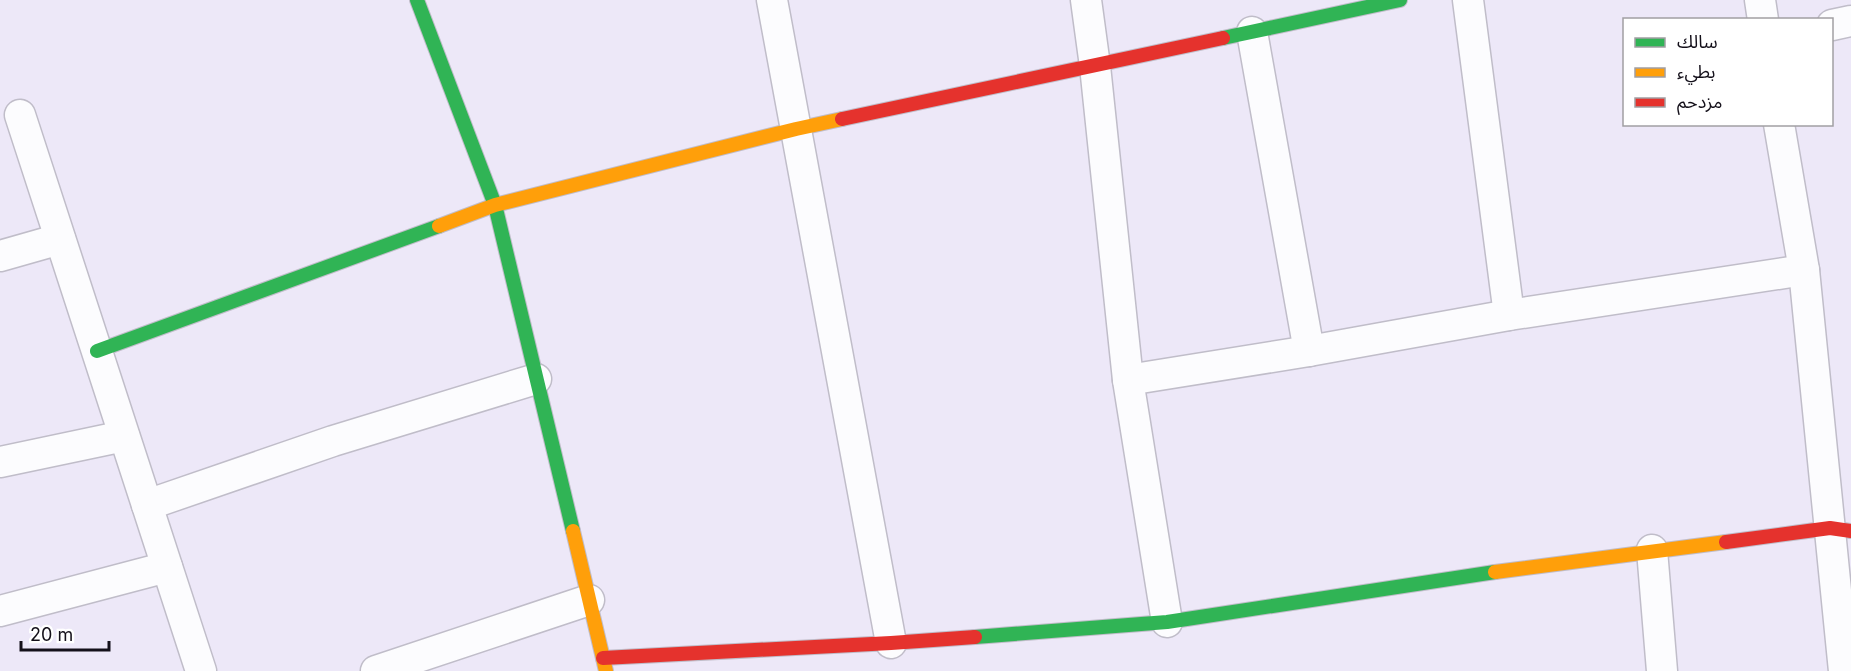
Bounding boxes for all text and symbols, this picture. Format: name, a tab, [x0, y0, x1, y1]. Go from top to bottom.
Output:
legend	[1623, 18, 1833, 126]
text: سالك	[1677, 31, 1718, 52]
text: بطيء	[1677, 61, 1715, 85]
text: مزدحم	[1677, 91, 1722, 115]
scale bar	[21, 614, 110, 652]
text: 20 m	[30, 624, 73, 645]

